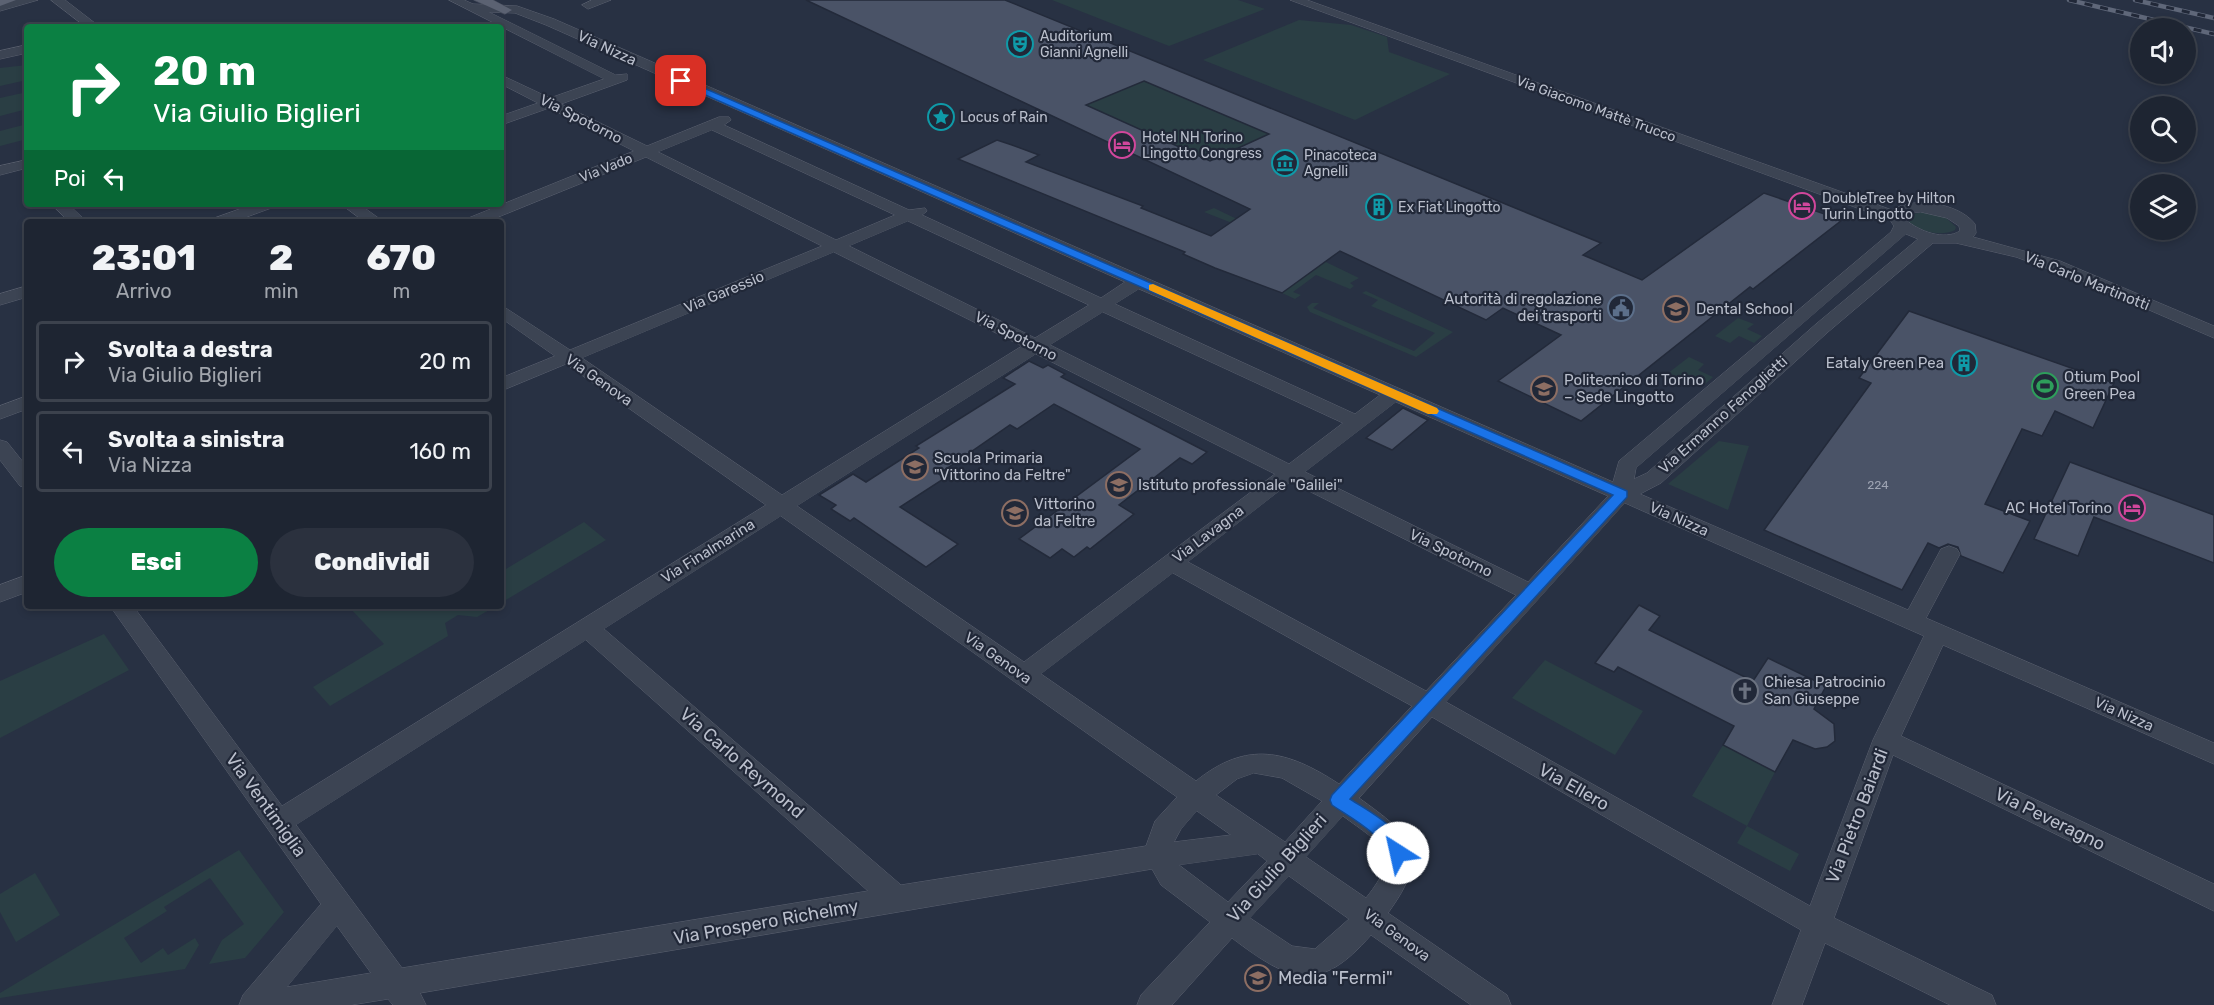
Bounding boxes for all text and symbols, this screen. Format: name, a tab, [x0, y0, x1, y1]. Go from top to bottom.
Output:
map controls	[2130, 18, 2196, 240]
button: sound	[2130, 18, 2196, 84]
street label: Via Nizza	[575, 27, 639, 69]
place label: Auditorium Gianni Agnelli	[1040, 28, 1128, 61]
theatre icon: Auditorium Gianni Agnelli	[1005, 29, 1035, 59]
text: 20 m	[153, 46, 256, 96]
icon: right	[54, 48, 132, 126]
pin	[655, 55, 706, 106]
icon: arrive	[664, 64, 697, 97]
street label: Via Giacomo Mattè Trucco	[1514, 72, 1678, 146]
street label: Via Spotorno	[537, 91, 625, 147]
button: search	[2130, 96, 2196, 162]
text: Via Giulio Biglieri	[153, 97, 361, 129]
place icon: Locus of Rain	[926, 102, 956, 132]
place label: Locus of Rain	[960, 109, 1048, 126]
place label: Hotel NH Torino Lingotto Congress	[1142, 129, 1262, 162]
hotel icon: Hotel NH Torino Lingotto Congress	[1107, 130, 1137, 160]
place label: Pinacoteca Agnelli	[1304, 147, 1377, 180]
museum icon: Pinacoteca Agnelli	[1270, 148, 1300, 178]
street label: Via Vado	[577, 150, 635, 186]
icon: left	[98, 162, 131, 195]
text: Poi	[54, 165, 86, 192]
button: layers	[2130, 174, 2196, 240]
place label: DoubleTree by Hilton Turin Lingotto	[1822, 190, 1955, 223]
hotel icon: DoubleTree by Hilton Turin Lingotto	[1787, 191, 1817, 221]
building icon: Ex Fiat Lingotto	[1364, 192, 1394, 222]
place label: Ex Fiat Lingotto	[1398, 199, 1501, 216]
text: 23:01	[92, 236, 196, 279]
text: 2	[269, 236, 293, 279]
text: 670	[366, 236, 436, 279]
street label: Via Carlo Martinotti	[2022, 248, 2152, 314]
street label: Via Garessio	[681, 267, 767, 317]
text: Arrivo	[116, 279, 172, 303]
text: min	[264, 279, 299, 303]
text: m	[392, 279, 410, 303]
place label: Autorità di regolazione dei trasporti	[1444, 290, 1602, 325]
public building icon: Autorità di regolazione dei trasporti	[1606, 293, 1636, 323]
school or university icon: Dental School	[1661, 294, 1691, 324]
place label: Dental School	[1696, 300, 1793, 318]
street label: Via Spotorno	[972, 308, 1060, 364]
text: Svolta a destra	[108, 336, 273, 363]
icon: right	[57, 345, 90, 378]
text: 20 m	[419, 348, 471, 375]
building icon: Eataly Green Pea	[1949, 348, 1979, 378]
street label: Via Genova	[562, 350, 636, 410]
street label: Via Ermanno Fenoglietti	[1655, 352, 1791, 478]
place label: Eataly Green Pea	[1826, 354, 1944, 372]
text: Via Giulio Biglieri	[108, 363, 262, 387]
place label: Otium Pool Green Pea	[2064, 368, 2140, 403]
place label: Politecnico di Torino – Sede Lingotto	[1564, 371, 1704, 406]
sports icon: Otium Pool Green Pea	[2030, 371, 2060, 401]
school or university icon: Politecnico di Torino – Sede Lingotto	[1529, 374, 1559, 404]
text: Svolta a sinistra	[108, 426, 285, 453]
icon: left	[57, 435, 90, 468]
text: 160 m	[409, 438, 471, 465]
place label: Scuola Primaria "Vittorino da Feltre"	[934, 449, 1071, 484]
school or university icon: Scuola Primaria "Vittorino da Feltre"	[900, 452, 930, 482]
text: Via Nizza	[108, 453, 192, 477]
school or university icon: Istituto professionale "Galilei"	[1104, 470, 1134, 500]
place label: Istituto professionale "Galilei"	[1138, 476, 1343, 494]
house number: 224	[1867, 478, 1889, 492]
hotel icon: AC Hotel Torino	[2117, 493, 2147, 523]
place label: Vittorino da Feltre	[1034, 495, 1095, 530]
school or university icon: Vittorino da Feltre	[1000, 498, 1030, 528]
street label: Via Nizza	[1647, 498, 1711, 540]
place label: AC Hotel Torino	[2005, 499, 2112, 517]
street label: Via Lavagna	[1169, 501, 1247, 567]
street label: Via Finalmarina	[658, 515, 758, 587]
street label: Via Spotorno	[1407, 525, 1495, 581]
button: Esci	[54, 528, 258, 597]
button: Condividi	[270, 528, 474, 597]
street label: Via Genova	[961, 628, 1035, 688]
place label: Chiesa Patrocinio San Giuseppe	[1764, 673, 1886, 708]
church icon: Chiesa Patrocinio San Giuseppe	[1730, 676, 1760, 706]
street label: Via Nizza	[2092, 693, 2156, 735]
street label: Via Carlo Reymond	[675, 703, 809, 823]
street label: Via Pietro Baiardi	[1821, 745, 1893, 887]
street label: Via Ventimiglia	[221, 749, 311, 861]
street label: Via Ellero	[1535, 759, 1613, 815]
street label: Via Peveragno	[1991, 783, 2109, 855]
street label: Via Giulio Biglieri	[1222, 809, 1332, 927]
position arrow	[1366, 821, 1430, 885]
street label: Via Prospero Richelmy	[672, 895, 860, 949]
street label: Via Genova	[1360, 905, 1434, 965]
school or university icon: Media "Fermi"	[1243, 963, 1273, 993]
place label: Media "Fermi"	[1278, 967, 1393, 989]

